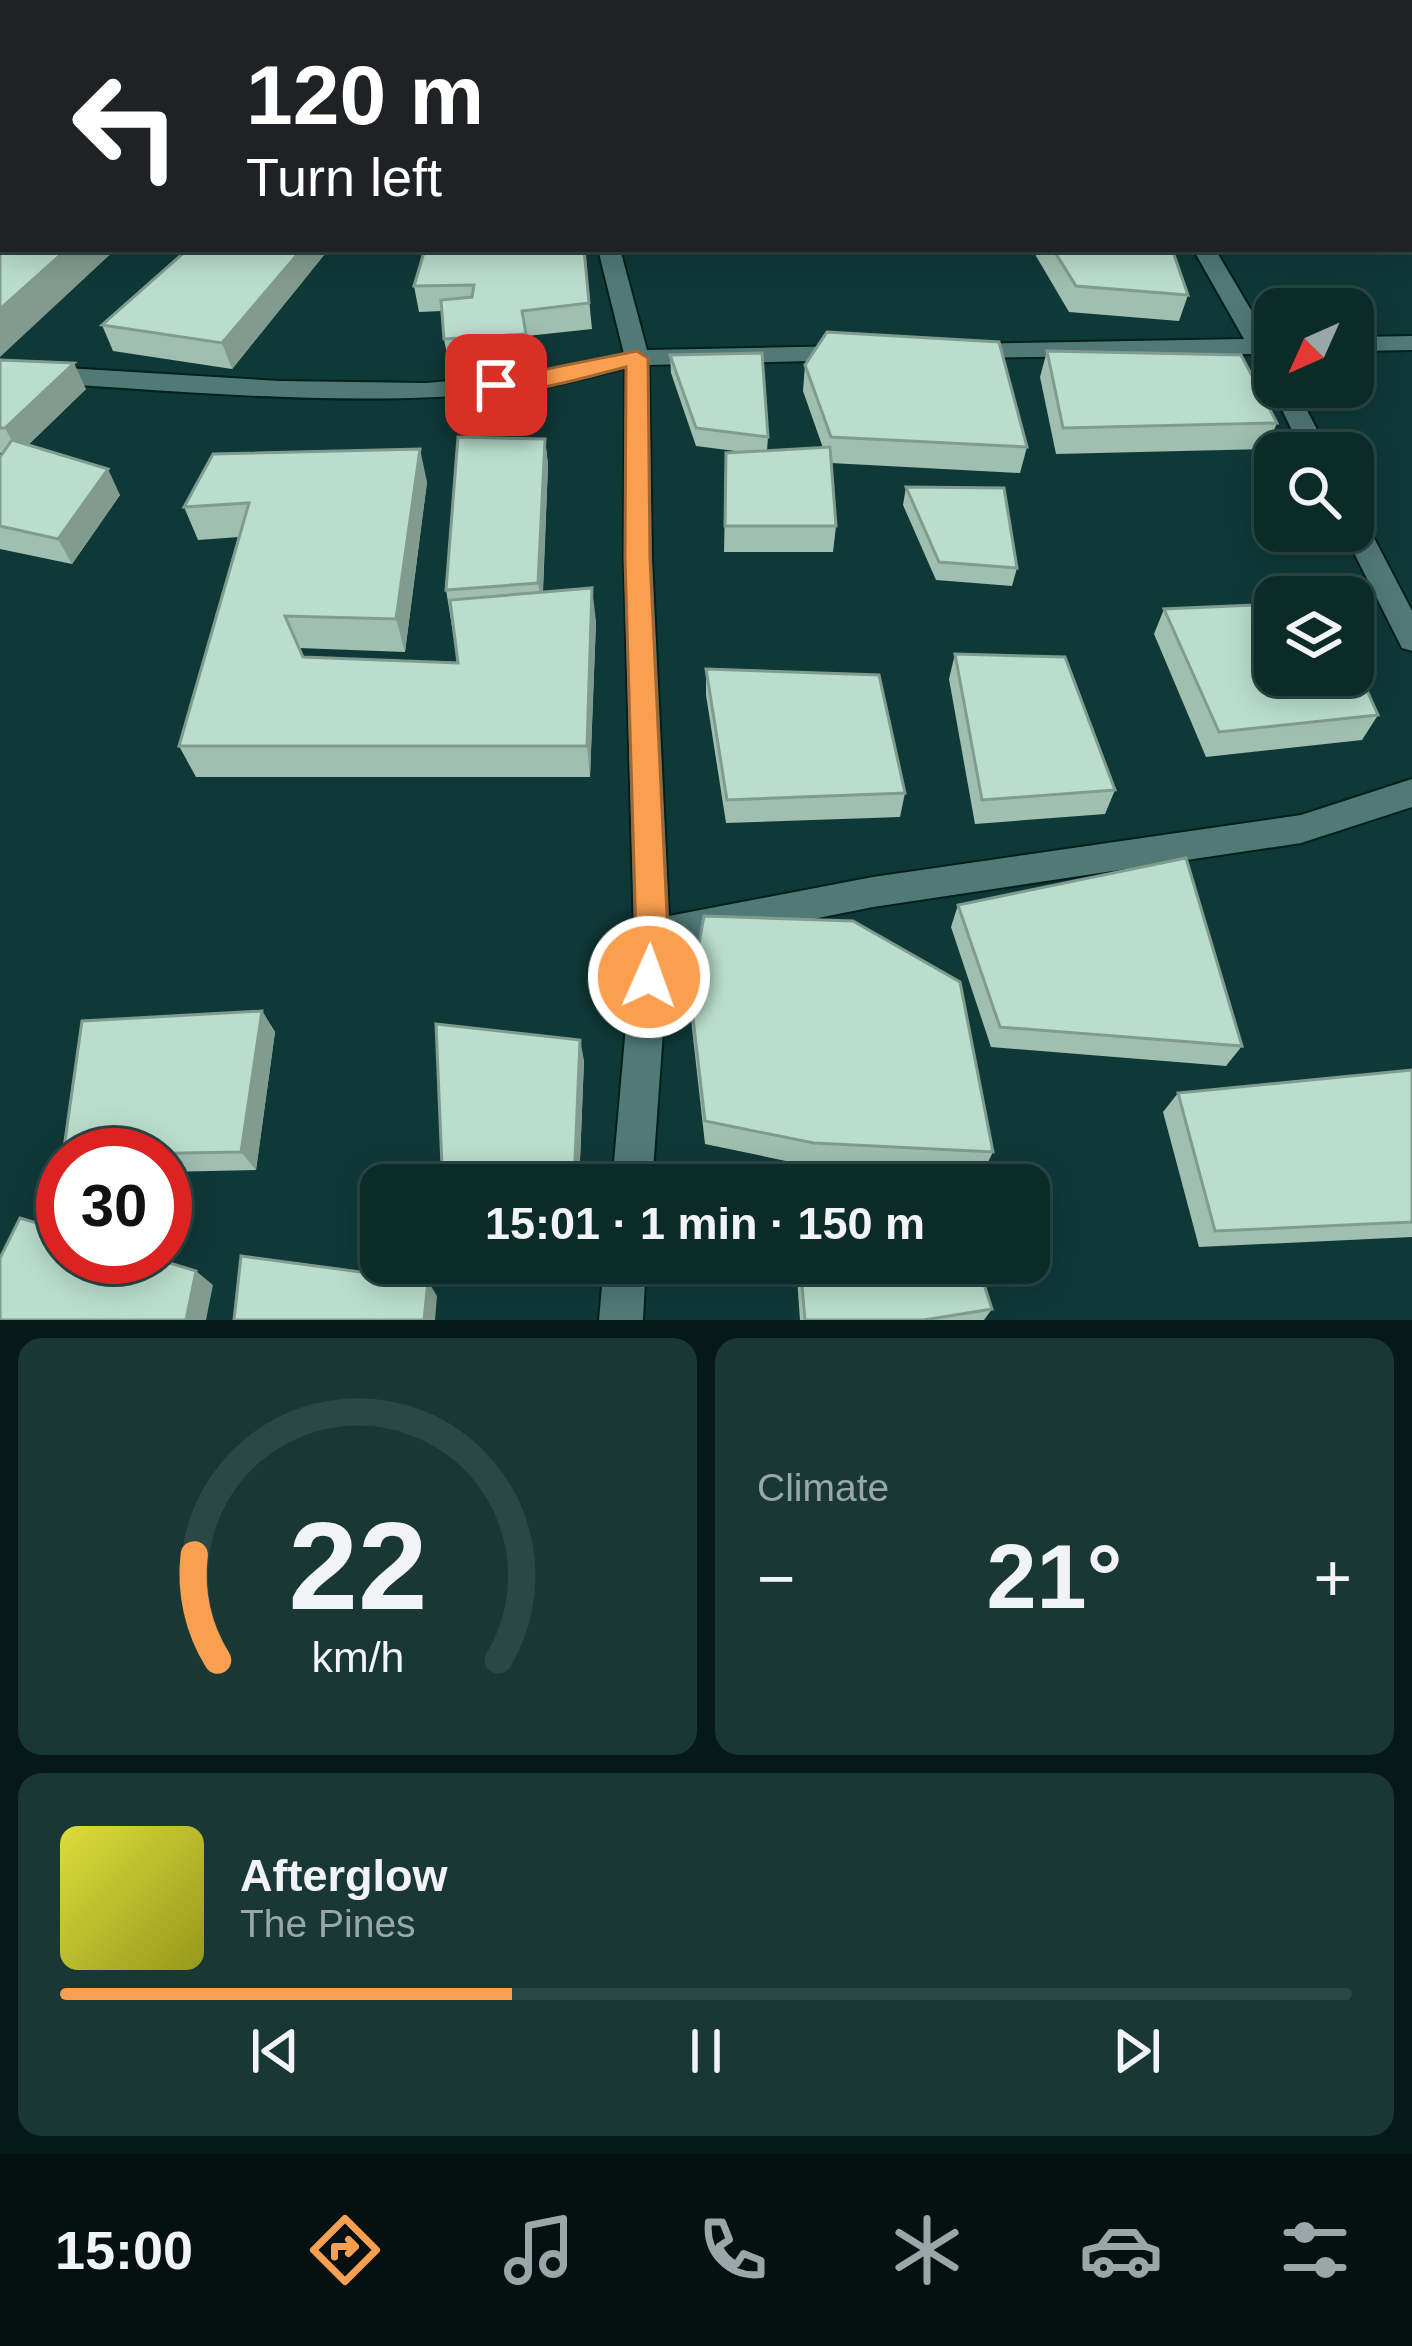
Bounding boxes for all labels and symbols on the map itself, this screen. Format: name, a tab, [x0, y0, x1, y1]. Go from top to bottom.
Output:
north arrow	[1254, 288, 1374, 408]
pin	[445, 334, 547, 436]
position arrow	[586, 914, 712, 1040]
speed limit sign: 30	[36, 1128, 192, 1284]

